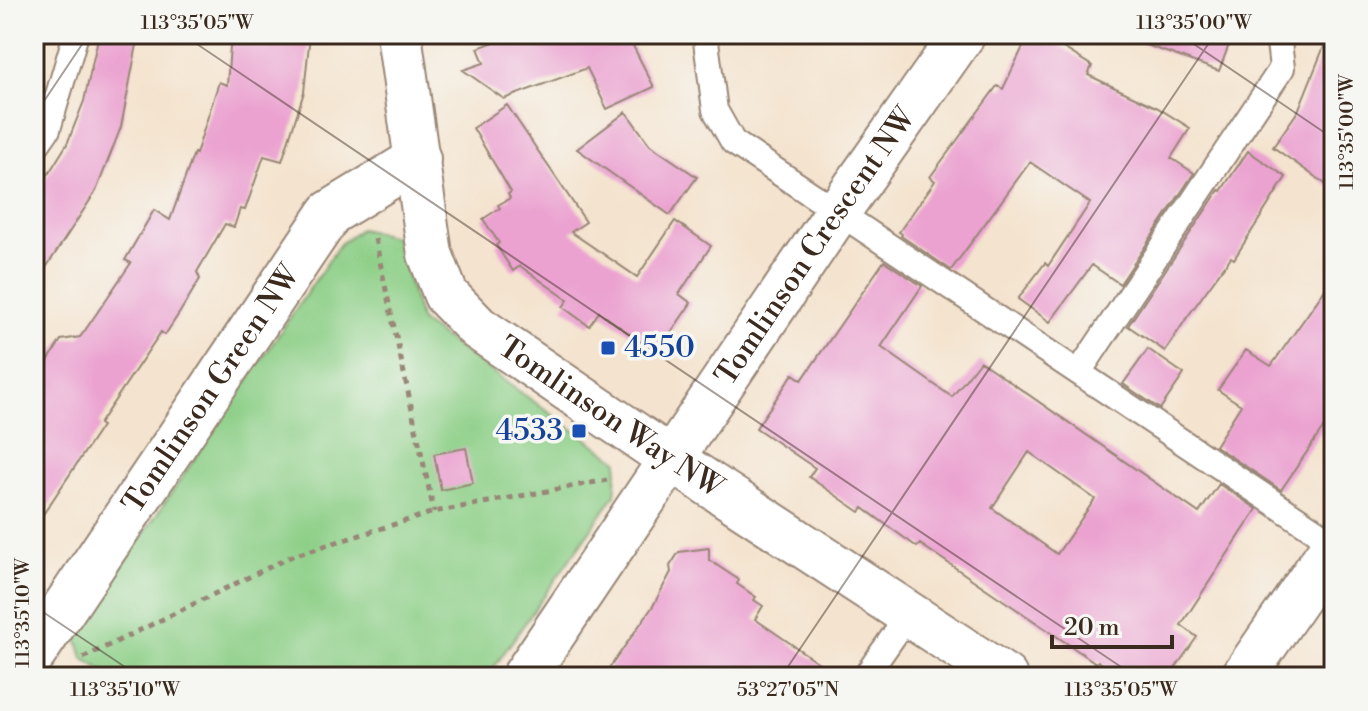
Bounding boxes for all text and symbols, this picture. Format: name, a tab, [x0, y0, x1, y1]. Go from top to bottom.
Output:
text: 113°35'05"W	[140, 11, 254, 36]
text: 113°35'00"W	[1136, 11, 1252, 36]
text: 113°35'00"W	[1335, 74, 1360, 190]
street label: Tomlinson Crescent NW	[707, 100, 925, 393]
street label: Tomlinson Green NW	[114, 257, 309, 521]
street label: Tomlinson Way NW	[491, 328, 731, 507]
place label: 4550	[624, 329, 695, 367]
marker: 4550	[599, 339, 617, 357]
place label: 4533	[496, 412, 563, 450]
marker: 4533	[570, 422, 588, 440]
text: 113°35'10"W	[11, 557, 36, 668]
scale bar	[1052, 599, 1172, 649]
text: 20 m	[1064, 613, 1120, 643]
text: 113°35'10"W	[70, 678, 181, 703]
text: 53°27'05"N	[737, 678, 839, 703]
text: 113°35'05"W	[1064, 678, 1178, 703]

